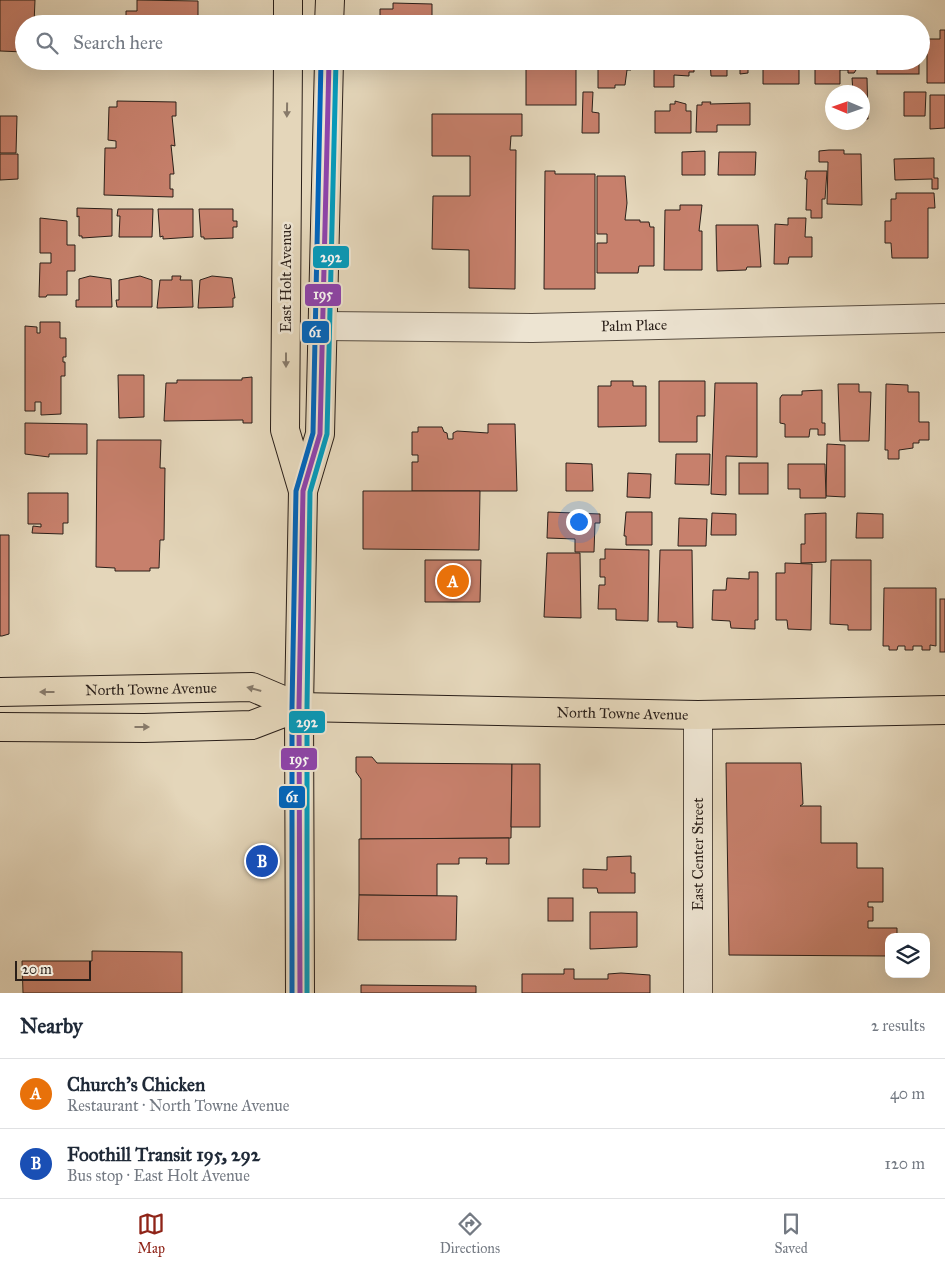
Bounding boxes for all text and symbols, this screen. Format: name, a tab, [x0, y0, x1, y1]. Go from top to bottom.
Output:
search box	[15, 15, 930, 70]
icon: search	[33, 29, 61, 57]
text: Search here	[73, 31, 163, 54]
north arrow	[825, 85, 870, 130]
one-way arrow	[283, 102, 291, 118]
street label: East Holt Avenue	[277, 223, 295, 333]
line badge: 292	[312, 245, 350, 269]
text: 292	[320, 249, 343, 267]
line badge: 195	[304, 283, 342, 307]
text: 195	[313, 286, 333, 304]
street label: Palm Place	[601, 316, 667, 335]
line badge: 61	[301, 320, 330, 344]
text: 61	[309, 324, 322, 341]
one-way arrow	[282, 352, 290, 368]
your location	[566, 509, 592, 535]
pin: A	[437, 562, 469, 600]
street label: North Towne Avenue	[85, 679, 217, 699]
one-way arrow	[246, 685, 261, 693]
one-way arrow	[39, 688, 55, 696]
street label: North Towne Avenue	[557, 703, 689, 724]
line badge: 292	[288, 710, 326, 734]
text: 292	[296, 714, 319, 732]
one-way arrow	[135, 723, 151, 731]
line badge: 195	[280, 747, 318, 771]
text: 195	[289, 751, 309, 769]
line badge: 61	[278, 785, 306, 809]
text: 61	[286, 789, 299, 806]
street label: East Center Street	[689, 797, 707, 911]
pin: B	[246, 842, 278, 880]
map controls	[885, 933, 930, 978]
button: layers	[885, 933, 930, 978]
scale bar	[15, 958, 91, 981]
text: 20 m	[22, 961, 52, 978]
text: Nearby	[20, 1013, 83, 1039]
text: 2 results	[871, 1016, 925, 1035]
text: Church's Chicken	[67, 1073, 205, 1096]
text: A	[31, 1084, 41, 1103]
text: 40 m	[890, 1084, 925, 1103]
text: Restaurant · North Towne Avenue	[67, 1096, 289, 1115]
text: Foothill Transit 195, 292	[67, 1143, 260, 1166]
text: B	[31, 1154, 41, 1173]
text: 120 m	[885, 1154, 925, 1173]
text: Bus stop · East Holt Avenue	[67, 1166, 250, 1185]
tab: Map	[137, 1210, 165, 1257]
tab: Directions	[440, 1210, 500, 1257]
tab: Saved	[775, 1210, 808, 1257]

